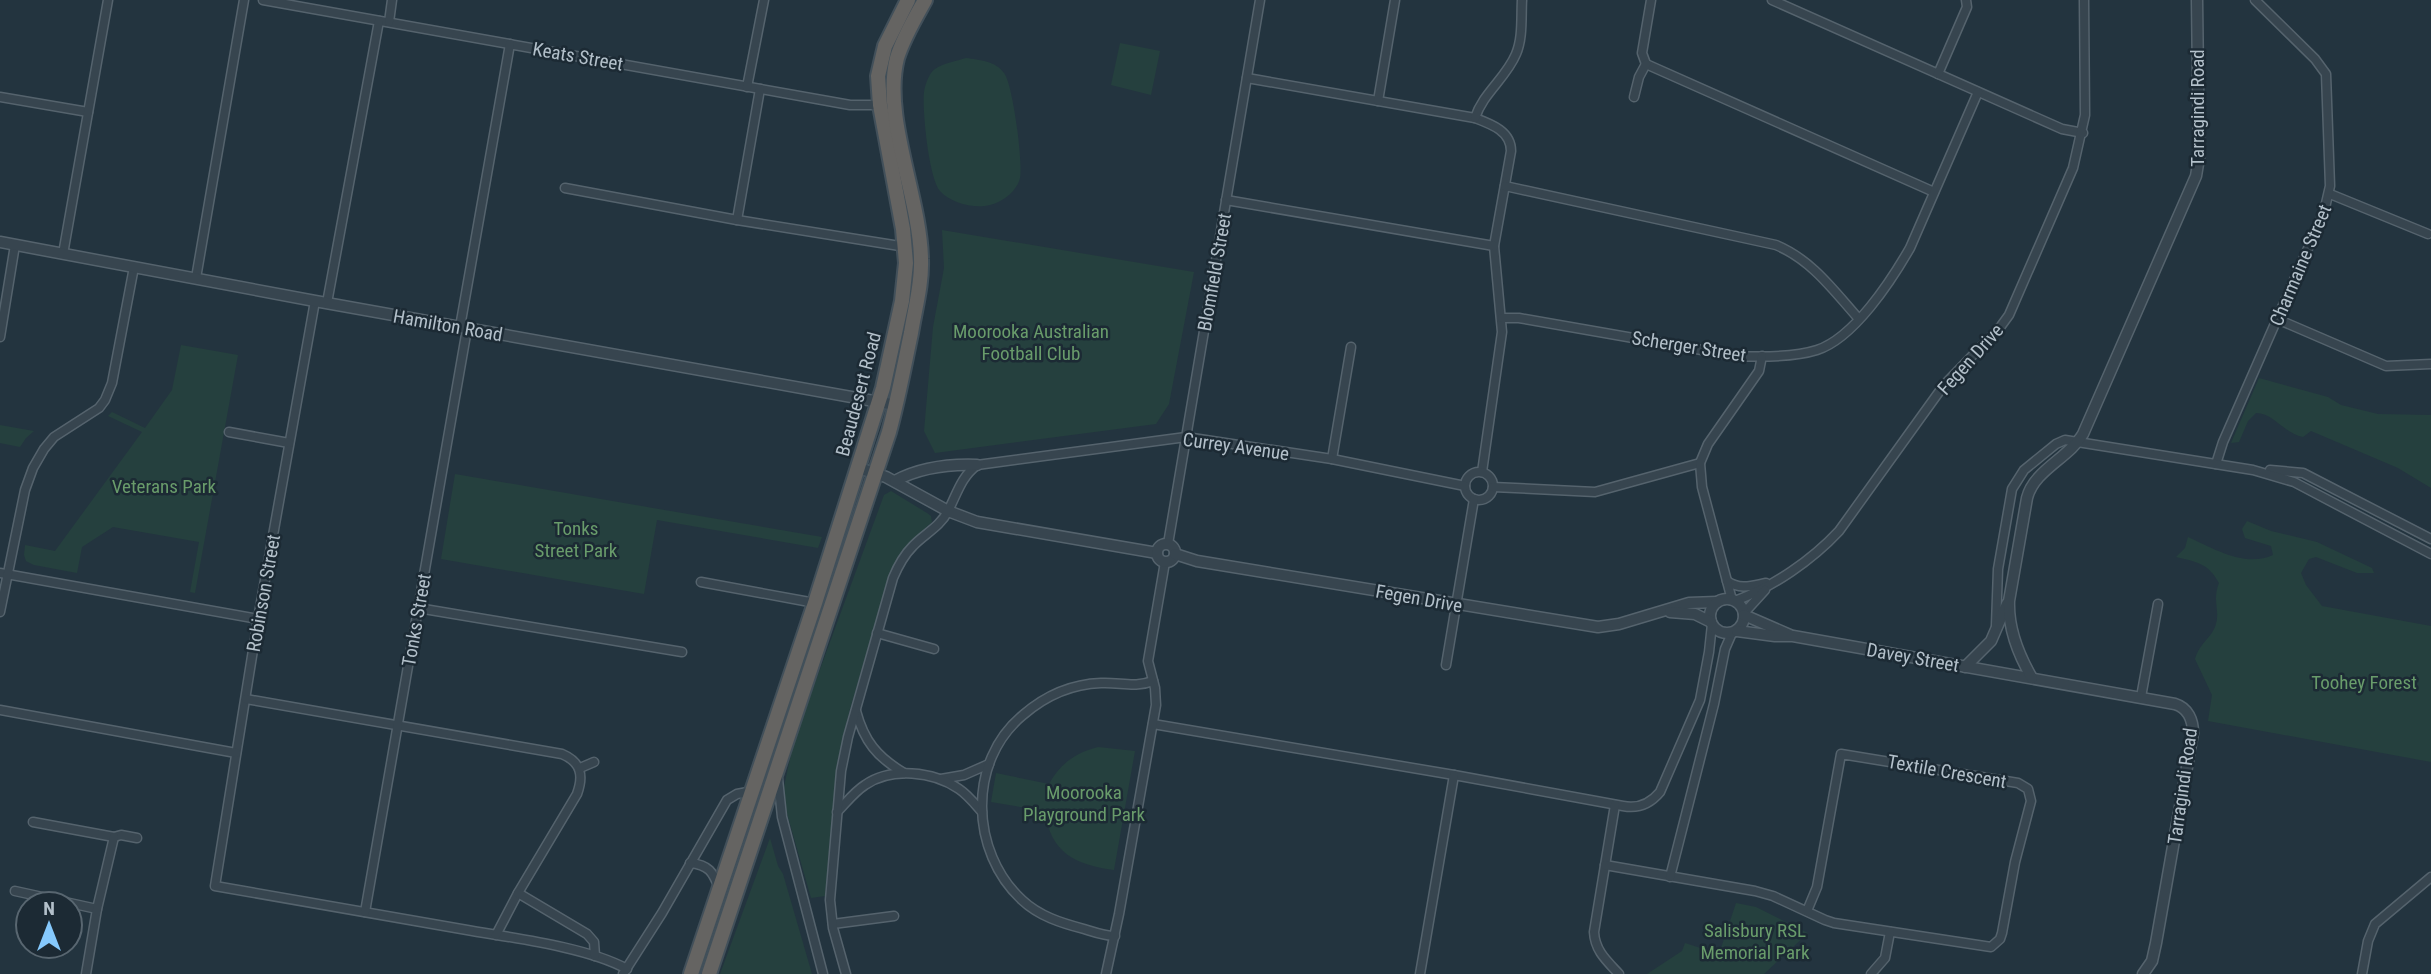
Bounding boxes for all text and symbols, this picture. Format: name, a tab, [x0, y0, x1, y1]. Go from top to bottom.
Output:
street label: Keats Street	[531, 37, 625, 76]
street label: Tarragindi Road	[2186, 49, 2209, 167]
street label: Charmaine Street	[2265, 201, 2336, 329]
street label: Blomfield Street	[1193, 211, 1236, 333]
street label: Hamilton Road	[391, 305, 504, 346]
street label: Fegen Drive	[1933, 319, 2008, 400]
park label: Moorooka Australian Football Club	[953, 320, 1109, 365]
street label: Scherger Street	[1630, 326, 1748, 367]
street label: Beaudesert Road	[831, 329, 886, 459]
street label: Currey Avenue	[1181, 428, 1291, 465]
park label: Veterans Park	[112, 475, 217, 498]
park label: Tonks Street Park	[535, 517, 618, 562]
street label: Robinson Street	[242, 533, 285, 654]
street label: Tonks Street	[397, 572, 436, 668]
street label: Fegen Drive	[1374, 580, 1464, 617]
street label: Davey Street	[1865, 638, 1961, 677]
park label: Toohey Forest	[2311, 671, 2417, 694]
street label: Tarragindi Road	[2163, 726, 2202, 846]
street label: Textile Crescent	[1886, 750, 2008, 793]
park label: Moorooka Playground Park	[1023, 781, 1146, 826]
north arrow	[14, 890, 84, 960]
text: N	[43, 897, 55, 920]
park label: Salisbury RSL Memorial Park	[1701, 919, 1810, 964]

